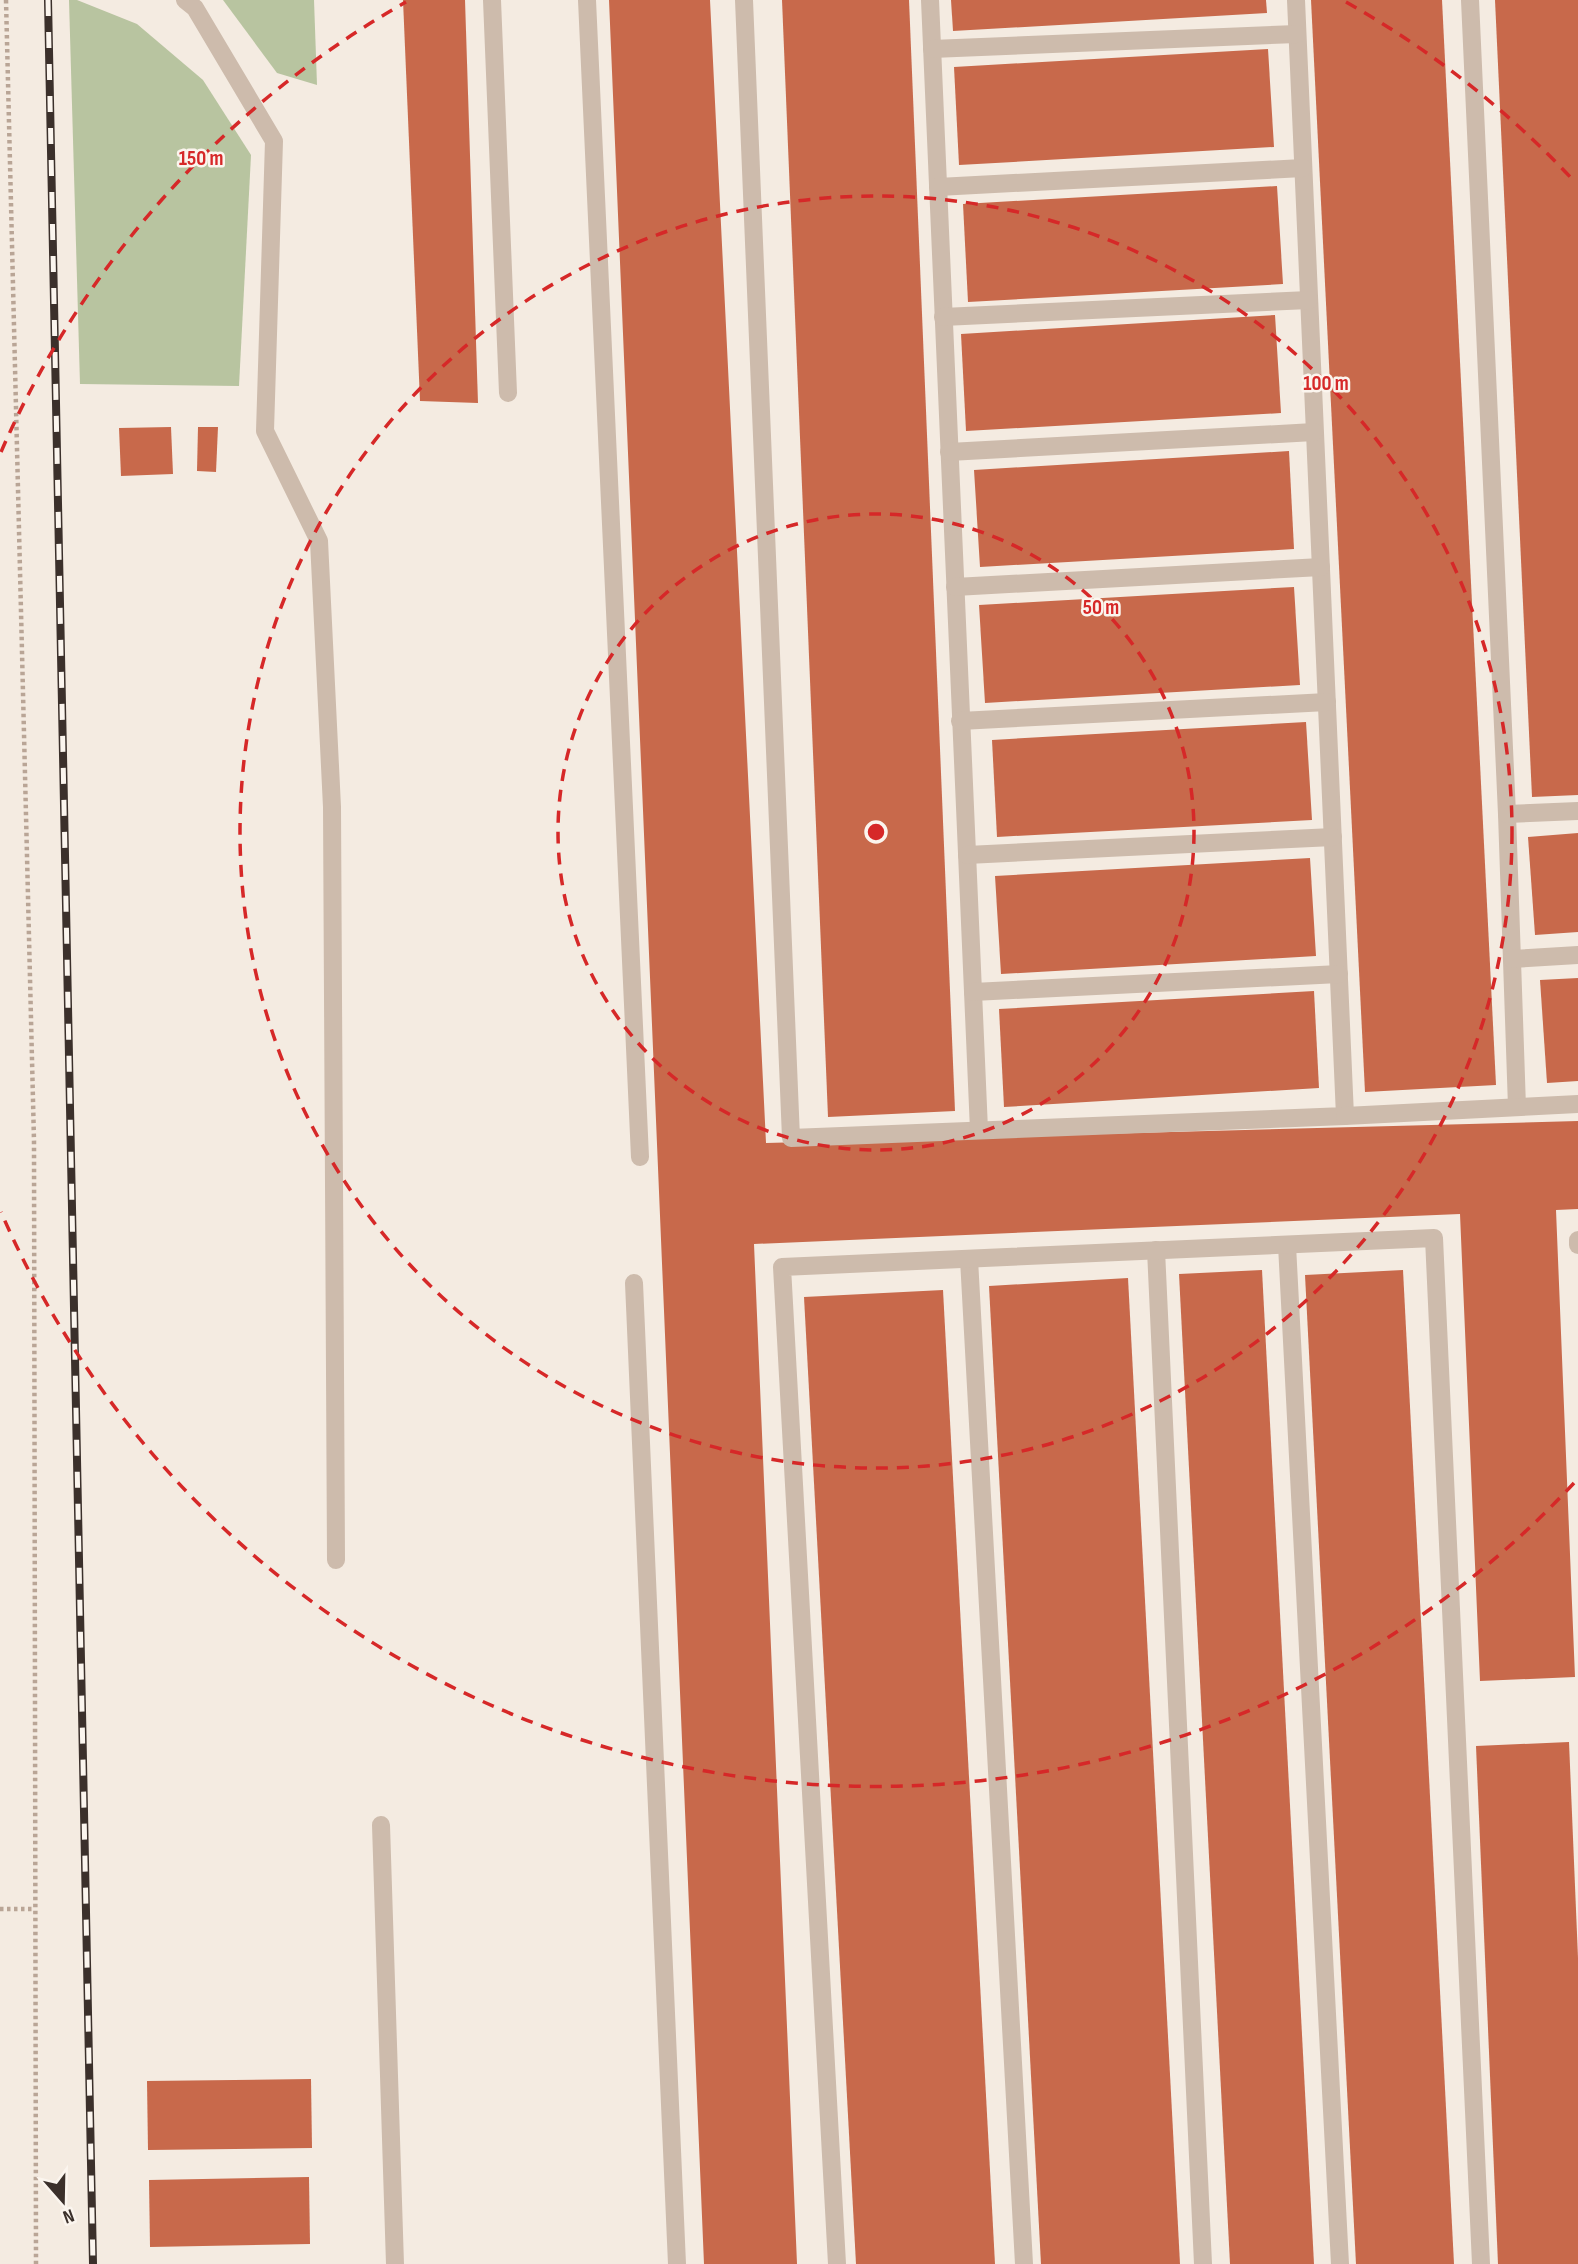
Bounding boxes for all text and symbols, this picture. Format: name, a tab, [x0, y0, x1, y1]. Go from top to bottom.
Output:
text: 150 m	[179, 146, 223, 171]
text: 100 m	[1303, 371, 1349, 396]
text: 50 m	[1083, 595, 1119, 620]
centre of rings	[864, 820, 888, 844]
north arrow	[28, 2166, 98, 2236]
text: N	[60, 2203, 77, 2228]

